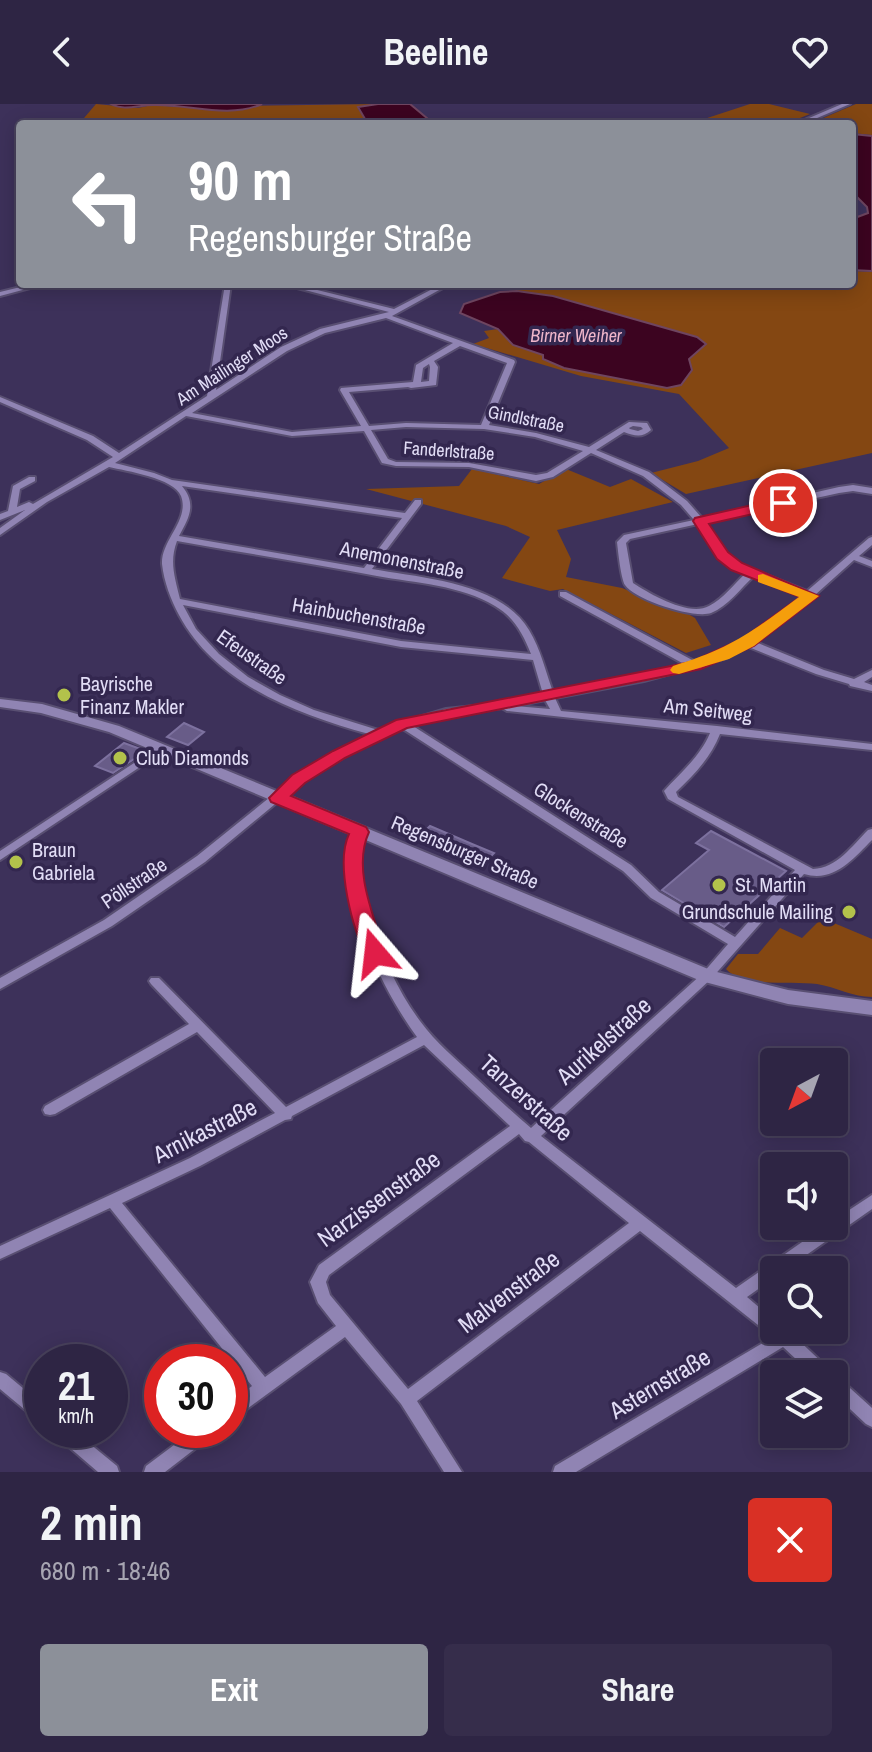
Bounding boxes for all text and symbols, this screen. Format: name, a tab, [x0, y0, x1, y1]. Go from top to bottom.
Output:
text: Beeline	[383, 28, 489, 76]
icon: back	[40, 30, 84, 74]
icon: heart	[788, 30, 832, 74]
text: 90 m	[188, 142, 293, 217]
icon: left	[56, 152, 160, 256]
text: Regensburger Straße	[188, 214, 472, 262]
street label: Am Mailinger Moos	[170, 320, 292, 411]
water label: Birner Weiher	[530, 323, 623, 348]
street label: Gindlstraße	[486, 399, 566, 438]
street label: Fanderlstraße	[403, 435, 495, 466]
pin	[749, 469, 817, 537]
icon: arrive	[761, 481, 805, 525]
street label: Anemonenstraße	[337, 534, 466, 585]
street label: Hainbuchenstraße	[290, 590, 428, 641]
street label: Efeustraße	[212, 623, 293, 691]
place label: Bayrische Finanz Makler	[80, 670, 184, 720]
marker: Bayrische Finanz Makler	[55, 686, 73, 704]
street label: Am Seitweg	[662, 691, 753, 728]
place label: Club Diamonds	[136, 744, 249, 771]
marker: Club Diamonds	[111, 749, 129, 767]
street label: Glockenstraße	[529, 775, 634, 854]
street label: Regensburger Straße	[387, 808, 543, 895]
place label: Braun Gabriela	[32, 836, 95, 886]
street label: Pöllstraße	[96, 851, 172, 914]
marker: Braun Gabriela	[7, 853, 25, 871]
place label: St. Martin	[735, 871, 806, 898]
marker: St. Martin	[710, 876, 728, 894]
place label: Grundschule Mailing	[682, 898, 833, 925]
marker: Grundschule Mailing	[840, 903, 858, 921]
position arrow	[333, 911, 417, 995]
street label: Aurikelstraße	[548, 989, 658, 1092]
street label: Tanzerstraße	[473, 1047, 580, 1148]
north arrow	[760, 1048, 848, 1136]
map controls	[760, 1048, 848, 1448]
street label: Arnikastraße	[146, 1090, 262, 1170]
street label: Narzissenstraße	[311, 1143, 446, 1254]
button: sound	[760, 1152, 848, 1240]
street label: Malvenstraße	[451, 1243, 566, 1340]
button: search	[760, 1256, 848, 1344]
street label: Asternstraße	[602, 1340, 716, 1426]
speed limit sign: 30	[144, 1344, 248, 1448]
text: 21	[58, 1359, 94, 1412]
button: layers	[760, 1360, 848, 1448]
text: km/h	[58, 1402, 94, 1429]
text: 2 min	[40, 1490, 143, 1555]
button: close	[748, 1498, 832, 1582]
text: 680 m · 18:46	[40, 1553, 170, 1588]
button: Exit	[40, 1644, 428, 1736]
button: Share	[444, 1644, 832, 1736]

